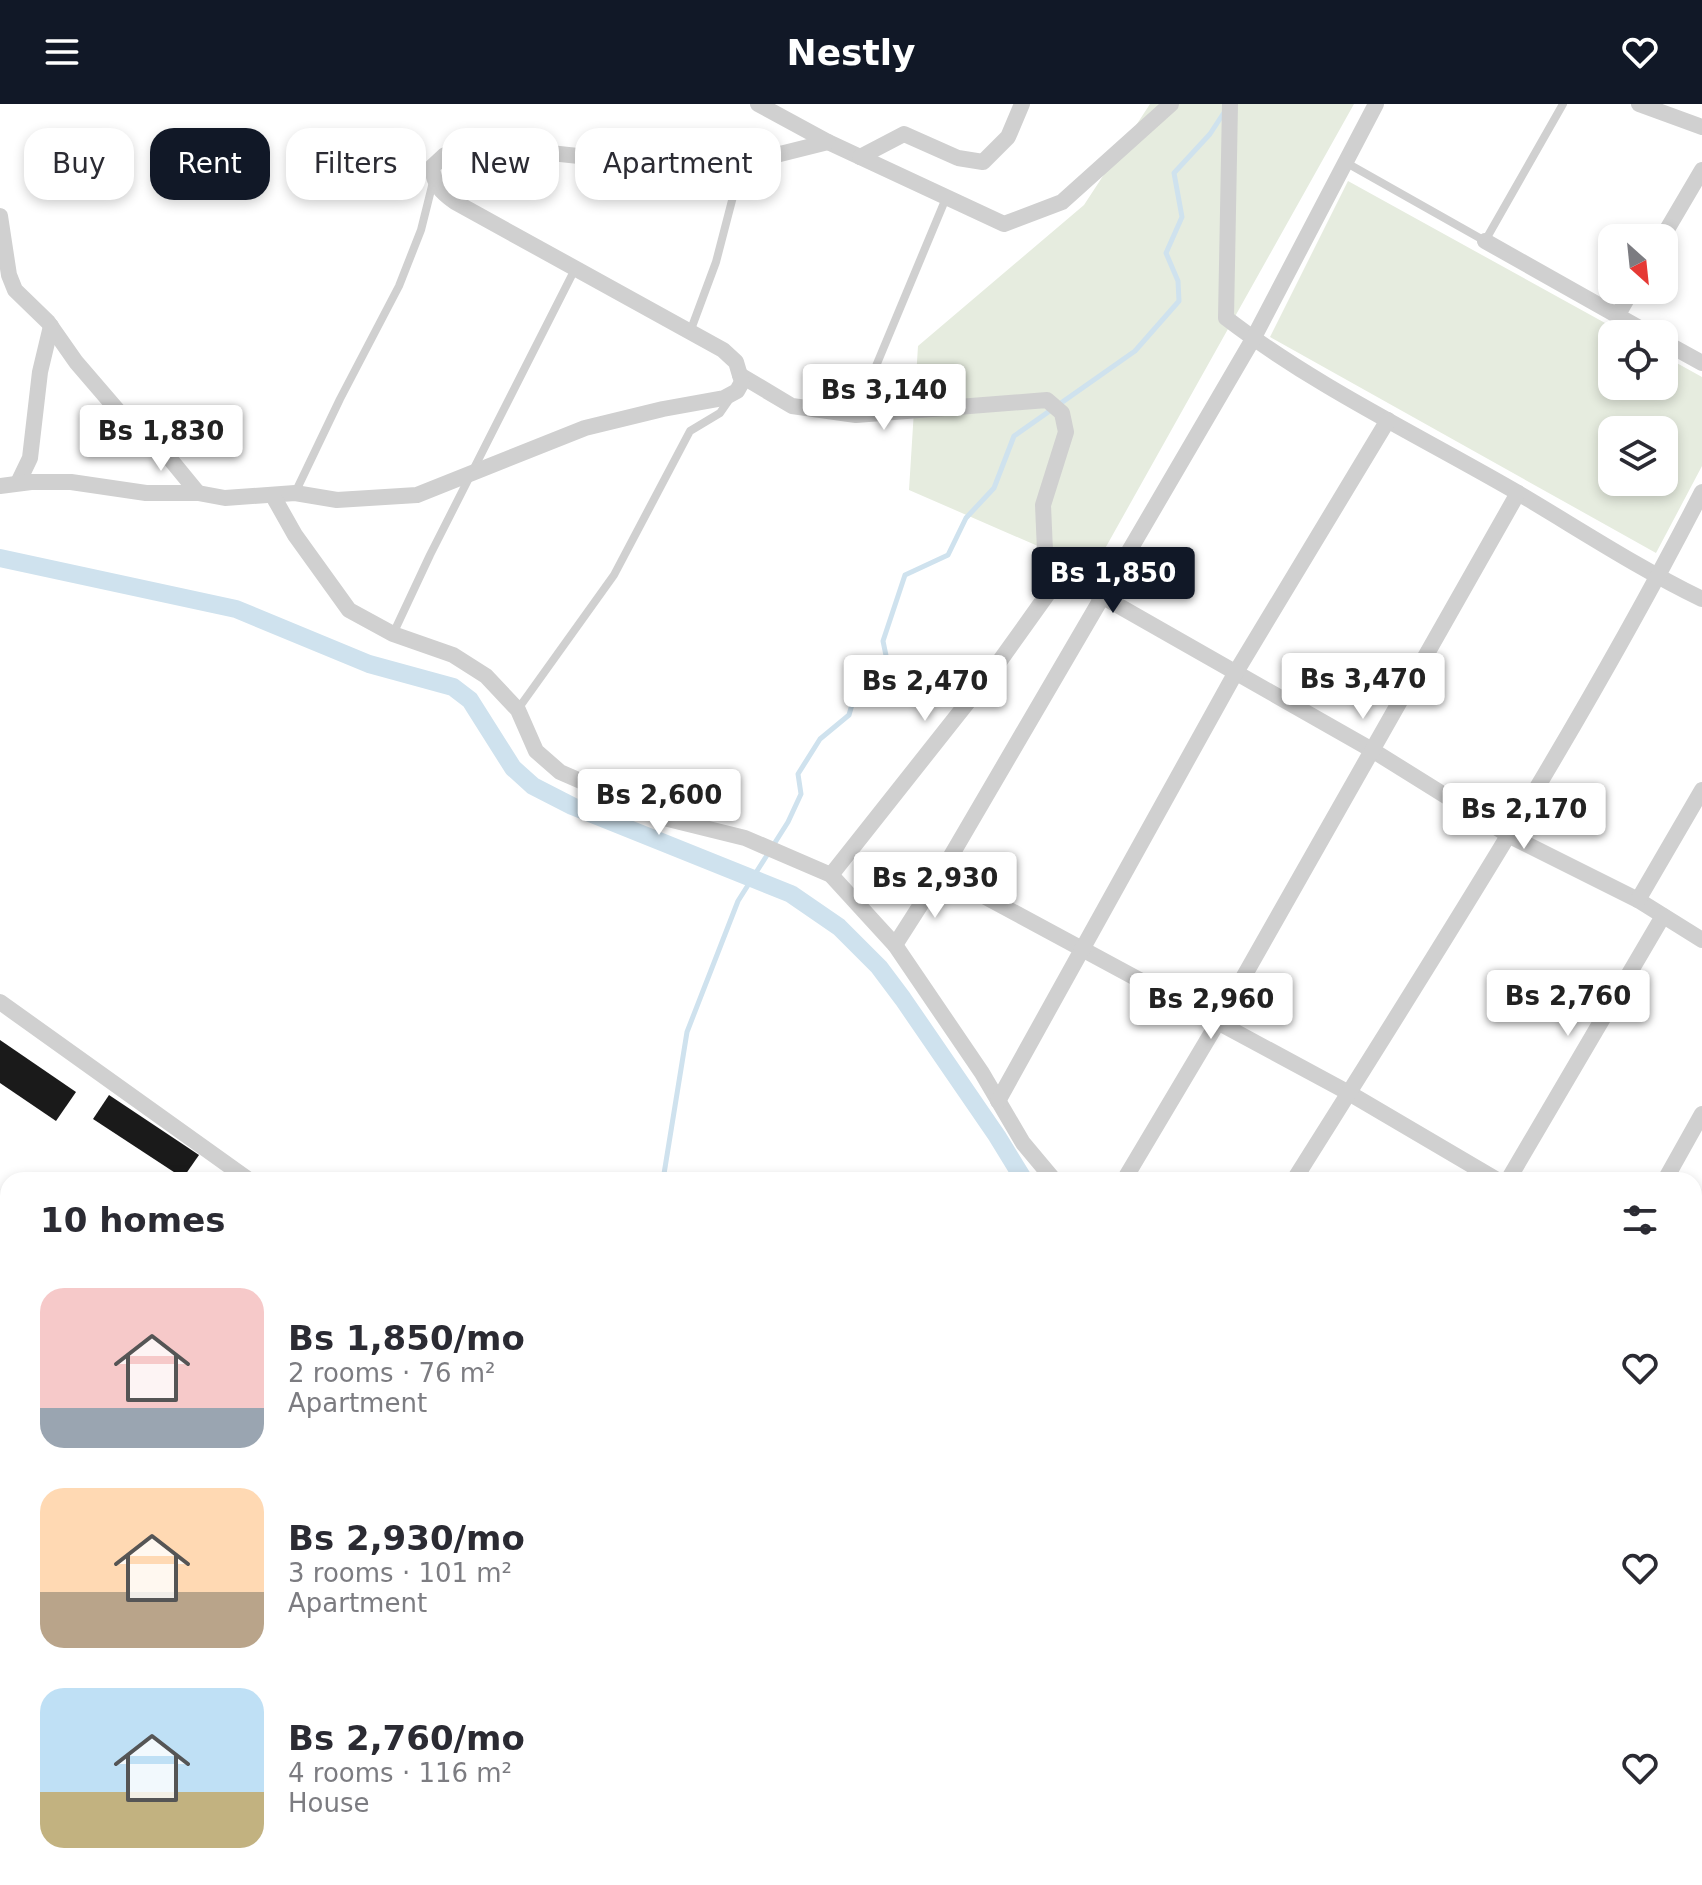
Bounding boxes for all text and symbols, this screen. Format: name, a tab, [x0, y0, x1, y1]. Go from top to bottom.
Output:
icon: menu	[40, 30, 84, 74]
icon: heart	[1618, 30, 1662, 74]
text: Nestly	[787, 32, 916, 73]
chip: Buy	[24, 128, 134, 200]
chip: Rent	[150, 128, 270, 200]
chip: Filters	[286, 128, 426, 200]
chip: New	[442, 128, 559, 200]
chip: Apartment	[575, 128, 781, 200]
north arrow	[1598, 224, 1678, 304]
map controls	[1598, 224, 1678, 496]
button: locate	[1598, 320, 1678, 400]
pin: Bs 3,140	[801, 364, 967, 432]
text: Bs 3,140	[821, 375, 947, 405]
pin: Bs 1,830	[78, 405, 244, 473]
text: Bs 1,830	[98, 416, 224, 446]
button: layers	[1598, 416, 1678, 496]
pin: Bs 1,850	[1030, 547, 1196, 615]
text: Bs 1,850	[1050, 558, 1176, 588]
pin: Bs 3,470	[1280, 653, 1446, 721]
pin: Bs 2,470	[842, 655, 1008, 723]
text: Bs 3,470	[1300, 664, 1426, 694]
text: Bs 2,470	[862, 666, 988, 696]
pin: Bs 2,600	[576, 769, 742, 837]
text: Bs 2,600	[596, 780, 722, 810]
pin: Bs 2,170	[1441, 783, 1607, 851]
text: Bs 2,170	[1461, 794, 1587, 824]
pin: Bs 2,930	[852, 852, 1018, 920]
text: Bs 2,930	[872, 863, 998, 893]
pin: Bs 2,760	[1485, 970, 1651, 1038]
pin: Bs 2,960	[1128, 973, 1294, 1041]
text: Bs 2,760	[1505, 981, 1631, 1011]
text: Bs 2,960	[1148, 984, 1274, 1014]
icon: filters	[1618, 1198, 1662, 1242]
text: 10 homes	[40, 1200, 225, 1240]
text: Bs 1,850/mo	[288, 1318, 525, 1358]
icon: home	[104, 1320, 200, 1416]
icon: heart	[1618, 1346, 1662, 1390]
text: 2 rooms · 76 m²	[288, 1358, 496, 1388]
text: Apartment	[288, 1388, 427, 1418]
text: Bs 2,930/mo	[288, 1518, 525, 1558]
icon: home	[104, 1520, 200, 1616]
icon: heart	[1618, 1546, 1662, 1590]
text: 3 rooms · 101 m²	[288, 1558, 512, 1588]
text: Apartment	[288, 1588, 427, 1618]
text: Bs 2,760/mo	[288, 1718, 525, 1758]
icon: home	[104, 1720, 200, 1816]
icon: heart	[1618, 1746, 1662, 1790]
text: 4 rooms · 116 m²	[288, 1758, 512, 1788]
text: House	[288, 1788, 369, 1818]

